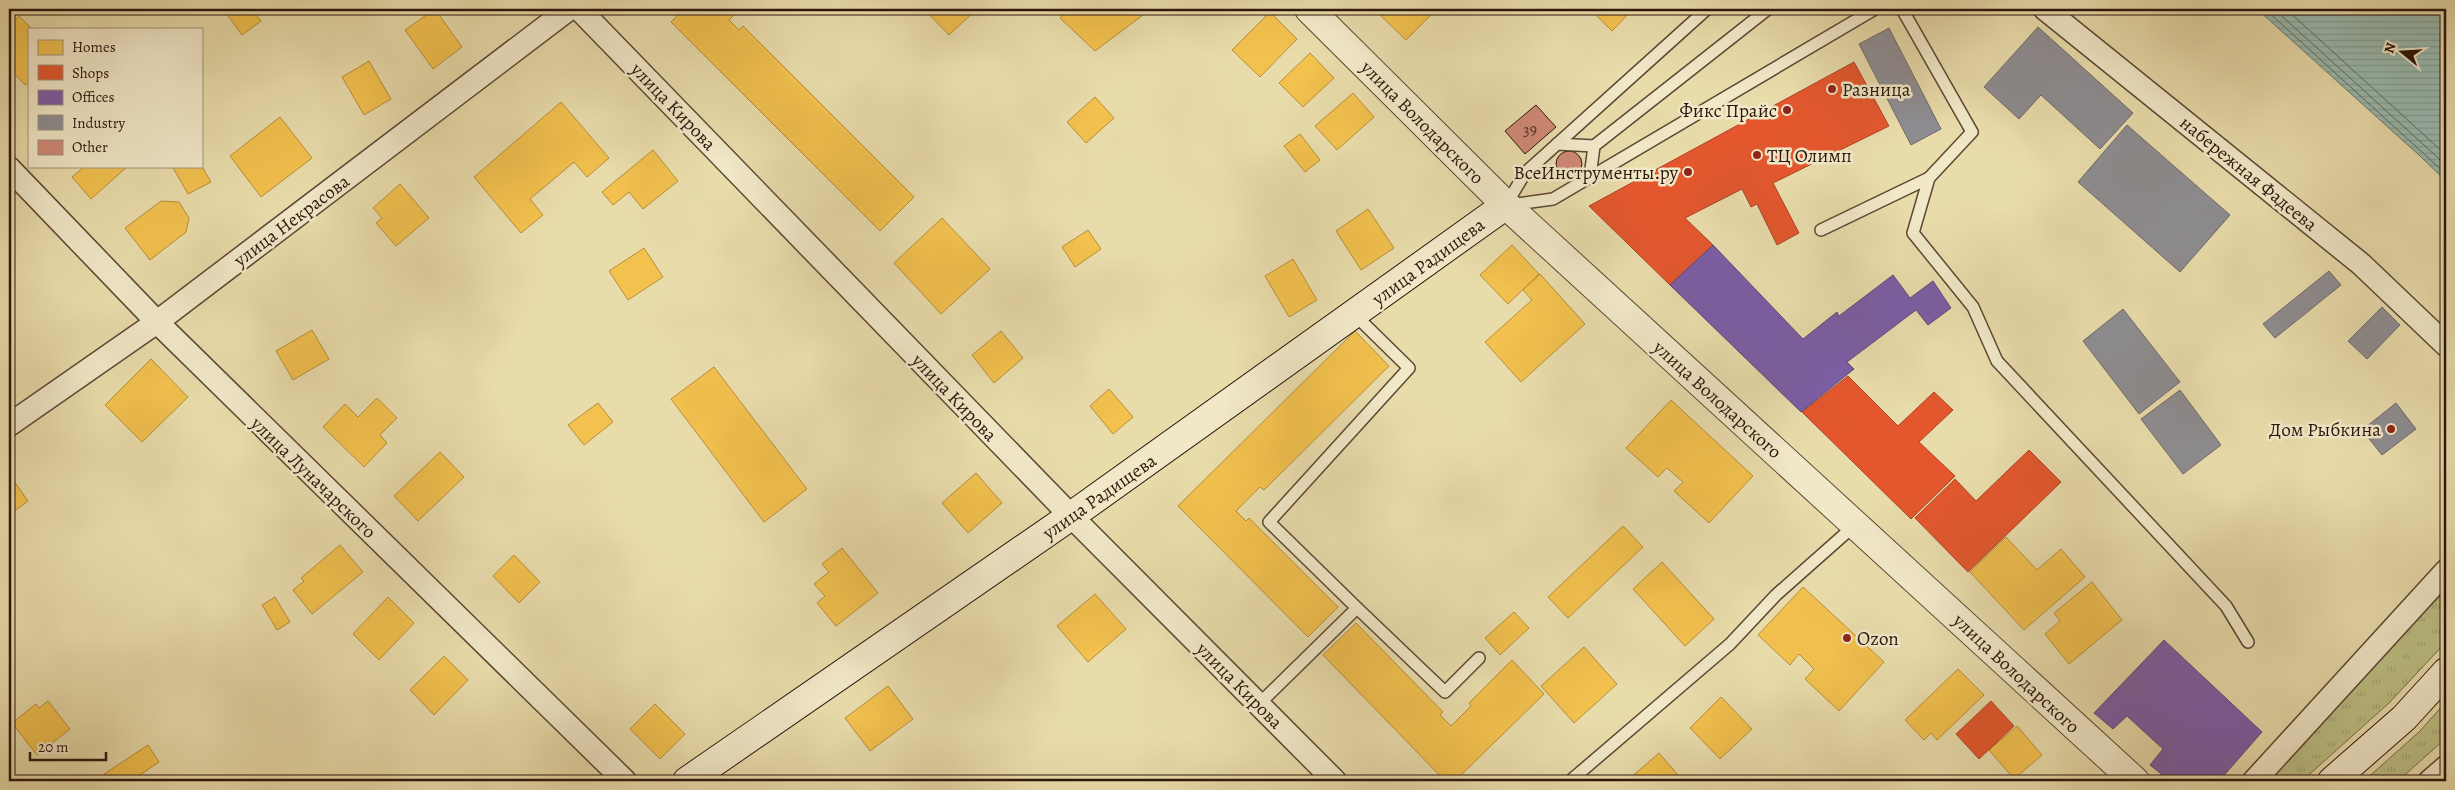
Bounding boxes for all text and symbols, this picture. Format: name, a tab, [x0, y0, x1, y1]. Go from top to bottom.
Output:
legend	[28, 28, 202, 168]
north arrow	[2378, 28, 2428, 78]
text: Homes	[72, 37, 116, 57]
text: N	[2380, 40, 2401, 56]
street label: улица Володарского	[1354, 54, 1490, 190]
street label: улица Кирова	[624, 56, 722, 157]
text: Shops	[72, 63, 109, 83]
place label: Разница	[1842, 77, 1911, 103]
marker: Разница	[1826, 83, 1838, 95]
text: Offices	[72, 87, 115, 107]
place label: Фикс Прайс	[1679, 98, 1777, 124]
marker: Фикс Прайс	[1781, 104, 1793, 116]
street label: набережная Фадеева	[2174, 110, 2323, 238]
text: Industry	[72, 113, 126, 133]
house number: 39	[1523, 119, 1537, 141]
text: Other	[72, 137, 108, 157]
place label: ТЦ Олимп	[1767, 143, 1852, 169]
marker: ТЦ Олимп	[1751, 149, 1763, 161]
place label: ВсеИнструменты.ру	[1514, 160, 1678, 186]
marker: ВсеИнструменты.ру	[1682, 166, 1694, 178]
street label: улица Некрасова	[228, 168, 355, 274]
street label: улица Радищева	[1366, 212, 1490, 312]
street label: улица Володарского	[1647, 334, 1787, 465]
street label: улица Кирова	[905, 347, 1003, 448]
street label: улица Луначарского	[244, 410, 382, 544]
place label: Дом Рыбкина	[2269, 417, 2381, 443]
marker: Дом Рыбкина	[2385, 423, 2397, 435]
street label: улица Радищева	[1037, 448, 1162, 546]
street label: улица Володарского	[1946, 607, 2086, 740]
place label: Ozon	[1857, 626, 1899, 652]
marker: Ozon	[1841, 632, 1853, 644]
street label: улица Кирова	[1189, 636, 1289, 735]
scale bar	[30, 730, 106, 762]
text: 20 m	[38, 737, 69, 757]

